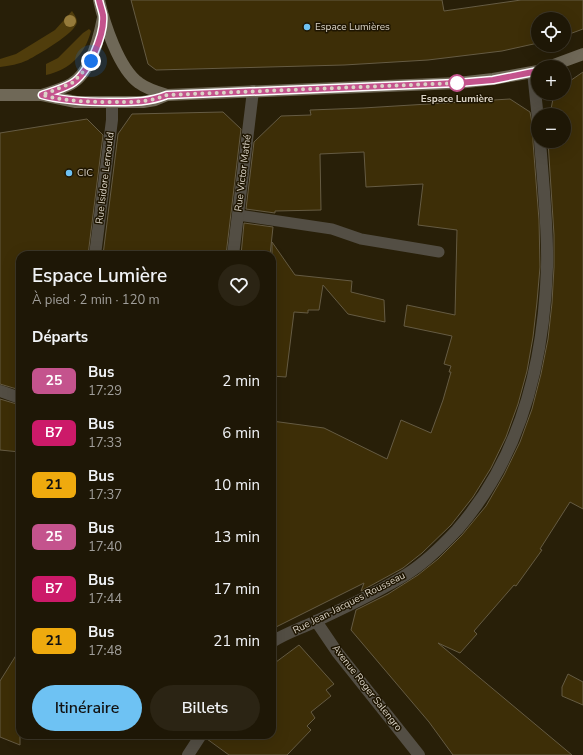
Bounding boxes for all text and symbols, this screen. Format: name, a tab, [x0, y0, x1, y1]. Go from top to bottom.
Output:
map controls	[531, 12, 571, 148]
button: locate	[531, 12, 571, 52]
place label: Espace Lumières	[315, 20, 390, 34]
marker: Espace Lumières	[302, 22, 312, 32]
your location	[81, 51, 101, 71]
button: +	[531, 60, 571, 100]
marker: Espace Lumière	[448, 74, 466, 92]
place label: Espace Lumière	[421, 92, 494, 106]
button: −	[531, 108, 571, 148]
street label: Rue Isidore Lernould	[92, 131, 118, 225]
street label: Rue Victor Mathé	[231, 134, 255, 212]
place label: CIC	[77, 166, 93, 180]
marker: CIC	[64, 168, 74, 178]
text: Espace Lumière	[32, 263, 167, 289]
button: heart	[218, 264, 260, 306]
text: À pied · 2 min · 120 m	[32, 291, 160, 309]
text: Départs	[32, 327, 88, 347]
text: Bus	[88, 362, 114, 382]
text: 25	[46, 371, 62, 390]
text: 2 min	[222, 371, 260, 391]
text: 17:29	[88, 382, 122, 400]
text: Bus	[88, 414, 114, 434]
text: B7	[45, 423, 63, 442]
text: 6 min	[222, 423, 260, 443]
text: 17:33	[88, 434, 122, 452]
text: Bus	[88, 466, 114, 486]
text: 21	[46, 475, 62, 494]
text: 10 min	[213, 475, 260, 495]
text: 17:37	[88, 486, 122, 504]
text: Bus	[88, 518, 114, 538]
text: 25	[46, 527, 62, 546]
text: 13 min	[213, 527, 260, 547]
text: 17:40	[88, 538, 122, 556]
street label: Rue Jean-Jacques Rousseau	[290, 568, 408, 638]
text: Bus	[88, 570, 114, 590]
text: B7	[45, 579, 63, 598]
text: 17 min	[213, 579, 260, 599]
text: 17:44	[88, 590, 122, 608]
text: Bus	[88, 622, 114, 642]
text: 21	[46, 631, 62, 650]
text: 21 min	[213, 631, 260, 651]
text: 17:48	[88, 642, 122, 660]
street label: Avenue Roger Salengro	[329, 642, 406, 735]
button: Itinéraire	[32, 685, 142, 731]
button: Billets	[150, 685, 260, 731]

